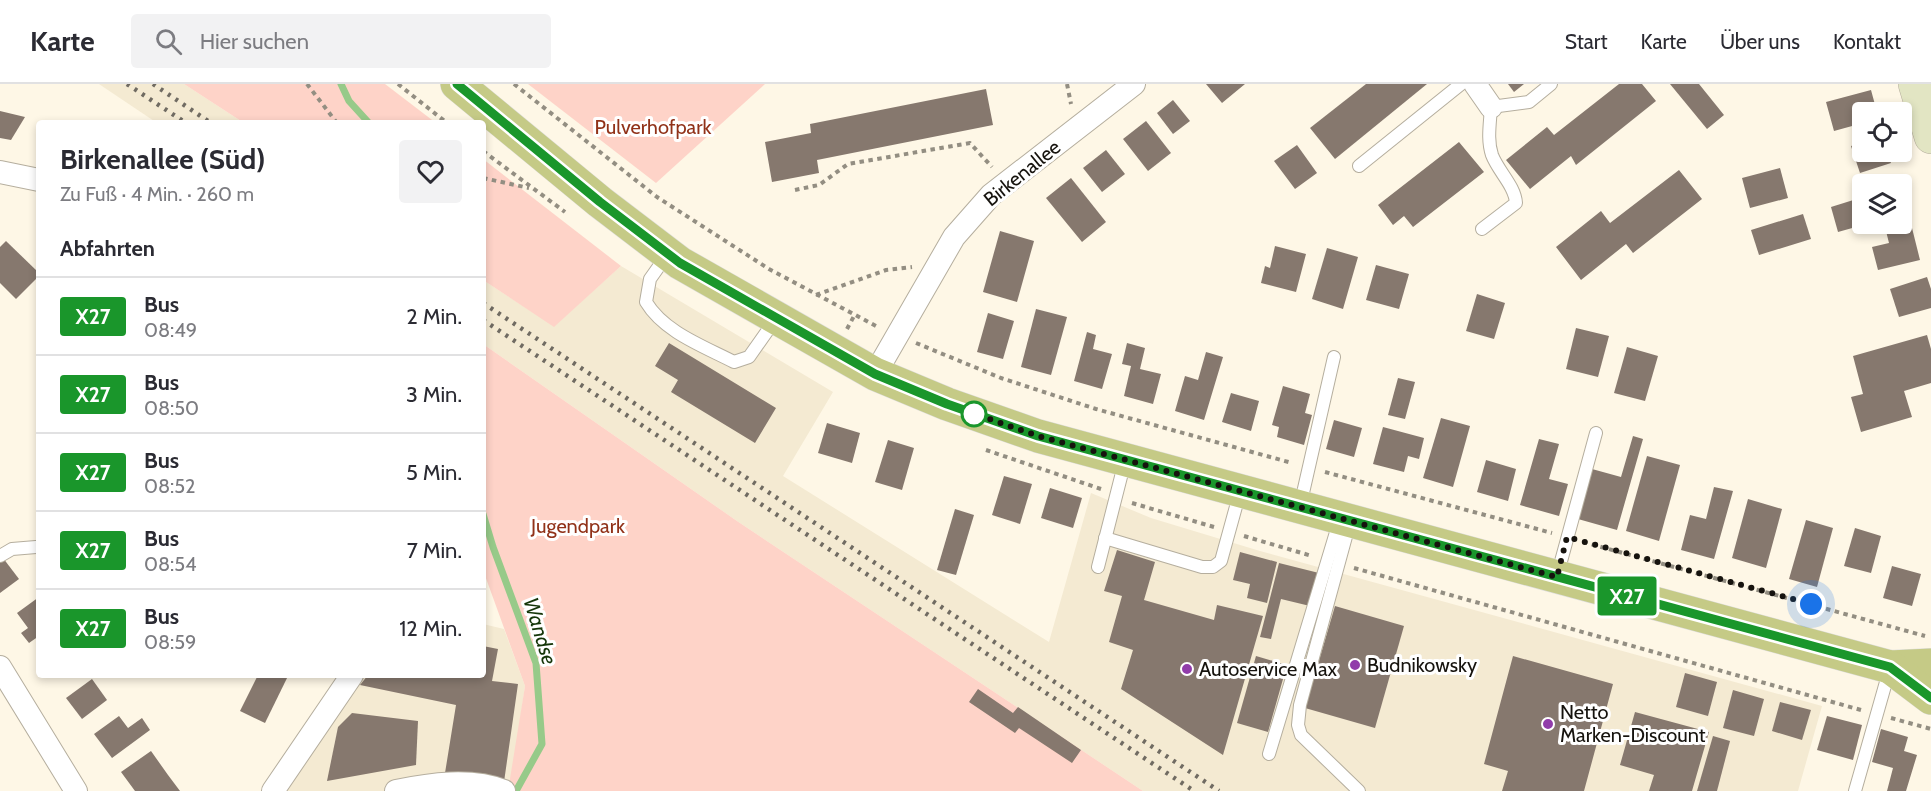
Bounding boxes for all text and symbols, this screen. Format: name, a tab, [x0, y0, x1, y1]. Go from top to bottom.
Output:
search box	[131, 14, 551, 68]
text: Karte	[30, 24, 95, 58]
icon: search	[152, 25, 185, 58]
text: Hier suchen	[200, 28, 309, 55]
text: Start	[1565, 29, 1608, 54]
text: Karte	[1641, 29, 1687, 54]
text: Über uns	[1720, 29, 1800, 54]
text: Kontakt	[1833, 29, 1901, 54]
map controls	[1852, 102, 1912, 234]
button: locate	[1852, 102, 1912, 162]
park label: Pulverhofpark	[595, 115, 712, 139]
street label: Birkenallee	[979, 135, 1065, 211]
button: heart	[399, 140, 462, 203]
text: Birkenallee (Süd)	[60, 142, 265, 176]
button: layers	[1852, 174, 1912, 234]
text: Zu Fuß · 4 Min. · 260 m	[60, 182, 254, 206]
text: Abfahrten	[60, 235, 155, 262]
text: Bus	[144, 291, 179, 318]
text: 2 Min.	[406, 303, 462, 330]
text: X27	[76, 304, 110, 329]
text: 08:49	[144, 318, 197, 342]
text: Bus	[144, 369, 179, 396]
text: 3 Min.	[406, 381, 462, 408]
text: X27	[76, 382, 110, 407]
text: 08:50	[144, 396, 199, 420]
unlabelled marker	[961, 401, 987, 427]
text: Bus	[144, 447, 179, 474]
text: 5 Min.	[406, 459, 462, 486]
text: X27	[76, 460, 110, 485]
text: 08:52	[144, 474, 196, 498]
park label: Jugendpark	[530, 514, 625, 538]
text: Bus	[144, 525, 179, 552]
text: 7 Min.	[407, 537, 462, 564]
text: X27	[76, 538, 110, 563]
text: 08:54	[144, 552, 197, 576]
line badge: X27	[1592, 576, 1662, 616]
text: X27	[1610, 584, 1644, 609]
your location	[1796, 589, 1826, 619]
water label: Wandse	[518, 594, 563, 668]
text: Bus	[144, 603, 179, 630]
text: 12 Min.	[399, 615, 462, 642]
text: X27	[76, 616, 110, 641]
text: 08:59	[144, 630, 196, 654]
place label: Budnikowsky	[1367, 653, 1477, 677]
place label: Autoservice Max	[1199, 657, 1338, 681]
marker: Budnikowsky	[1348, 658, 1362, 672]
marker: Autoservice Max	[1180, 662, 1194, 676]
place label: Netto Marken-Discount	[1560, 700, 1706, 747]
marker: Netto Marken-Discount	[1541, 717, 1555, 731]

